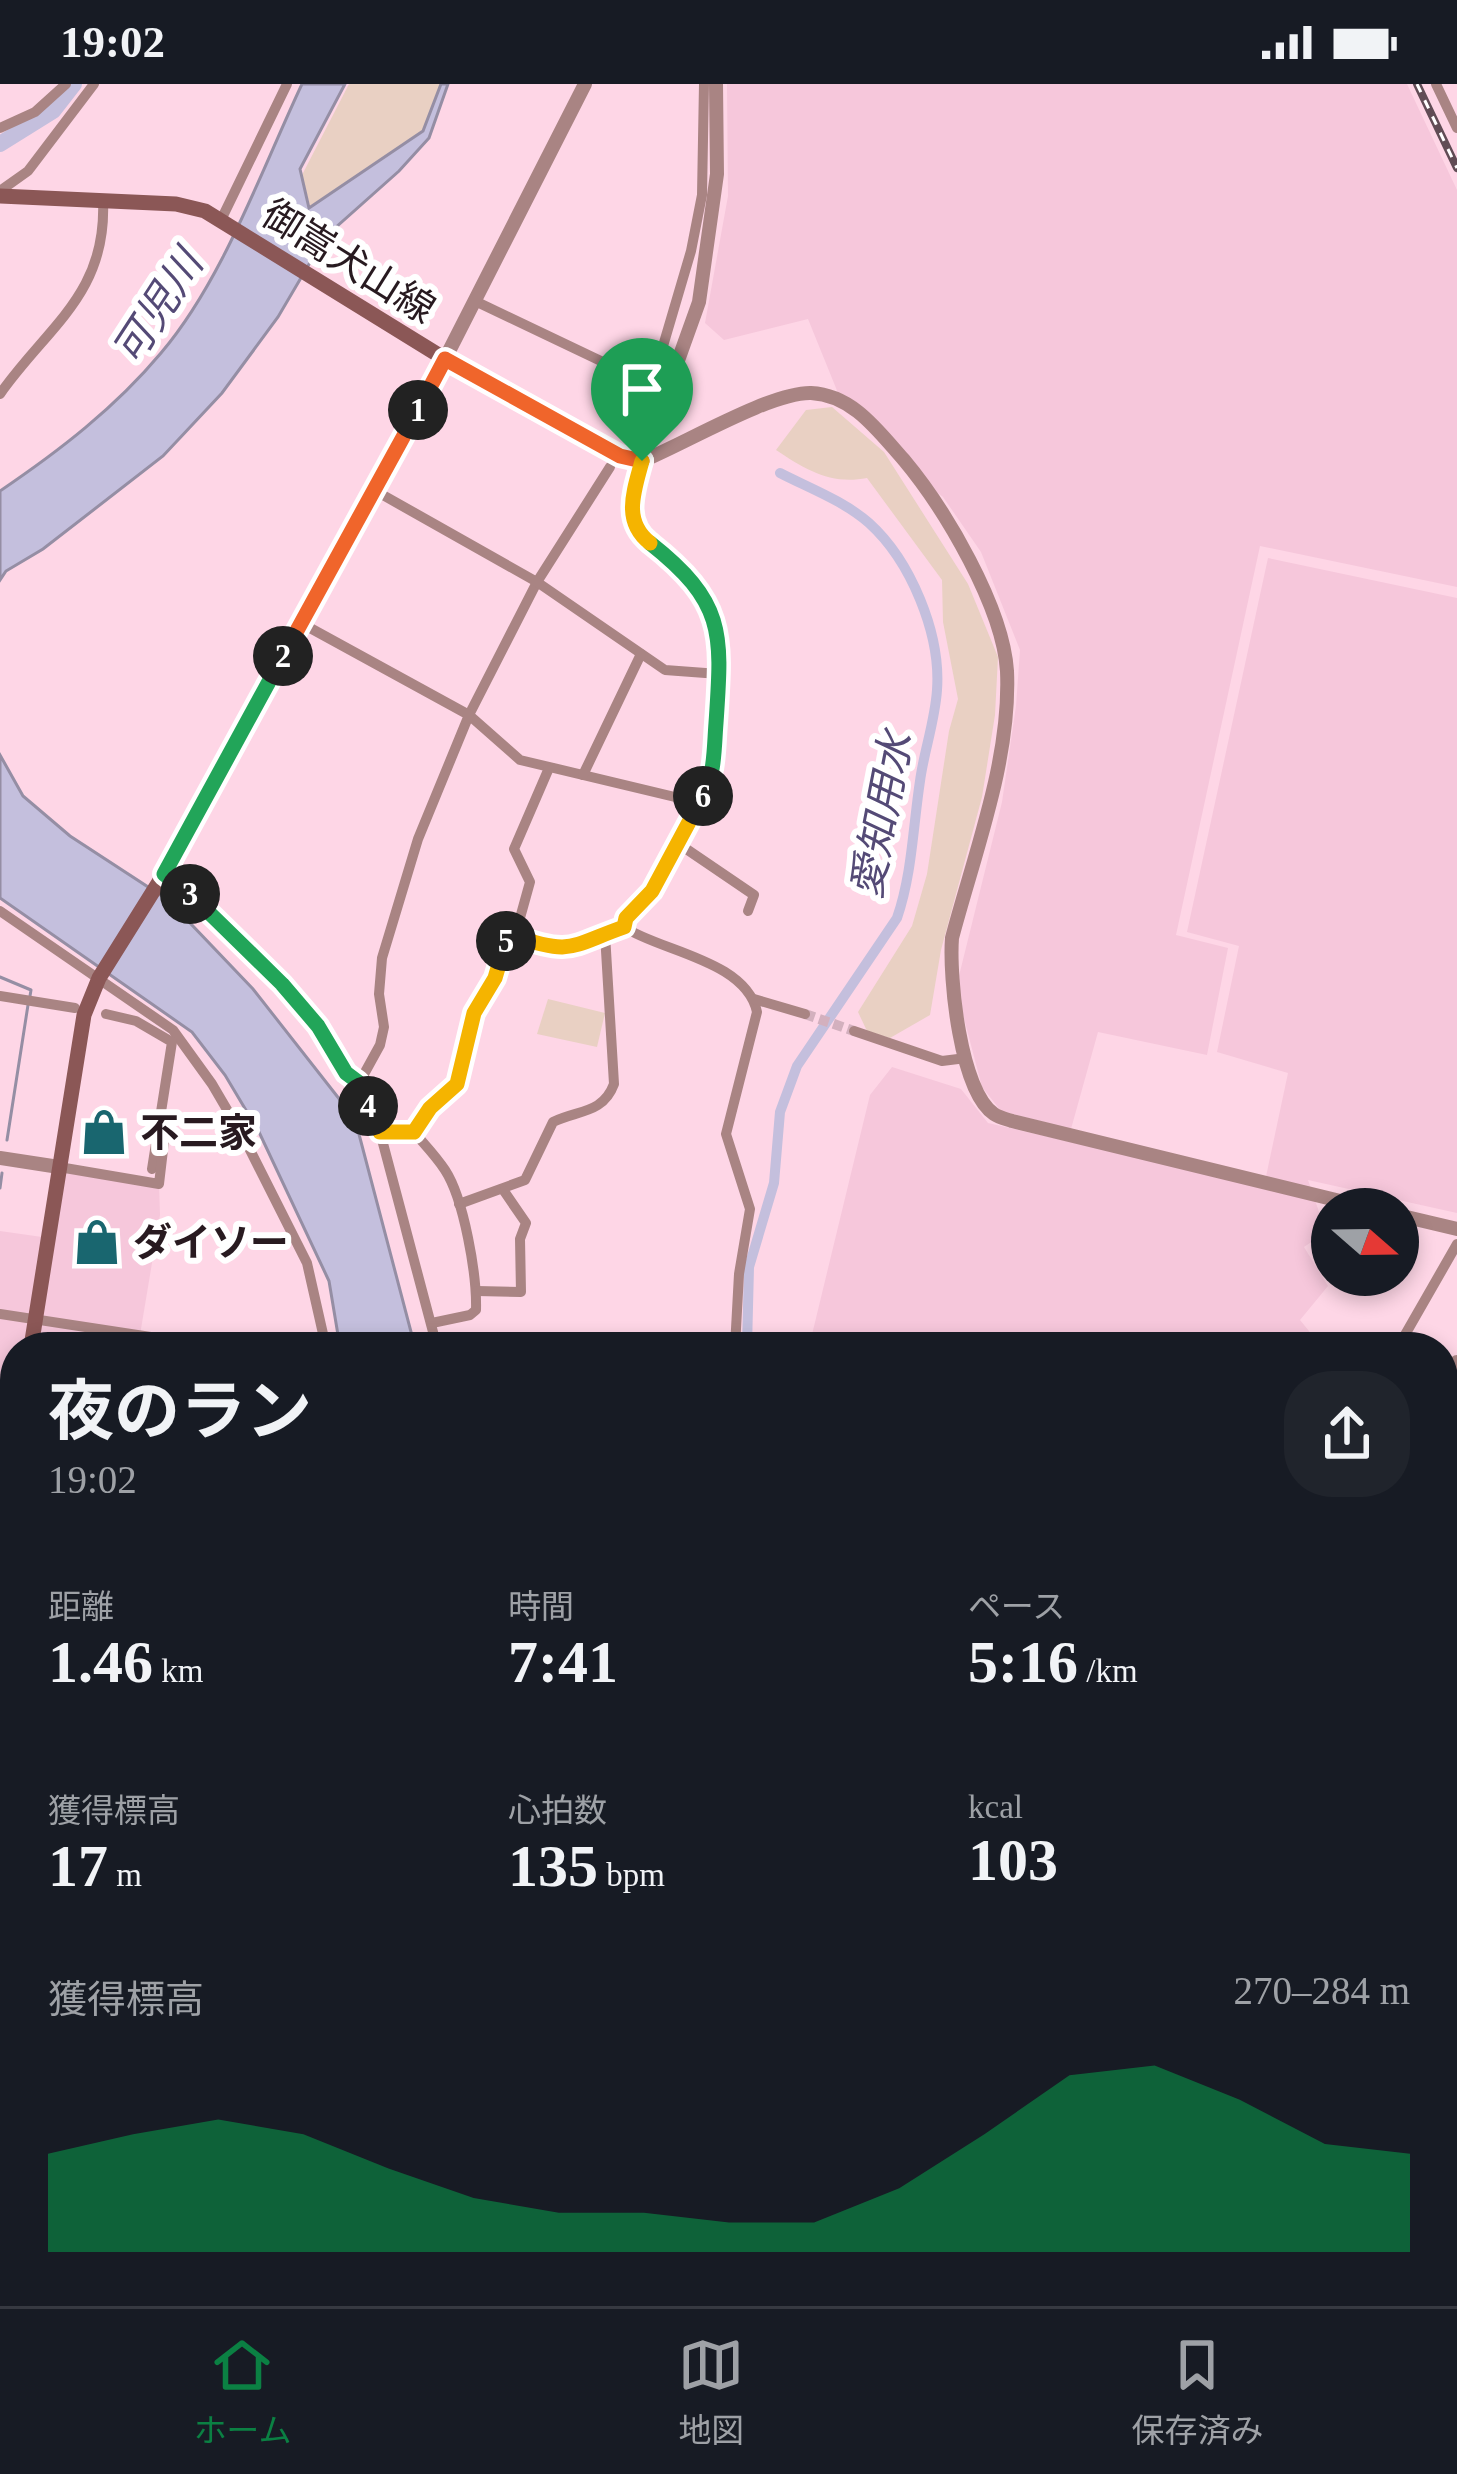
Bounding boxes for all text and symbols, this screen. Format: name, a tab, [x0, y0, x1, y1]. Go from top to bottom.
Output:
text: 19:02	[60, 17, 165, 67]
street label: 御嵩犬山線	[255, 192, 443, 331]
water label: 可児川	[104, 239, 214, 373]
pin	[591, 338, 693, 461]
icon: arrive	[609, 356, 675, 422]
pin: 1	[388, 380, 448, 440]
text: 1	[410, 392, 426, 428]
pin: 2	[253, 626, 313, 686]
text: 2	[275, 638, 291, 674]
water label: 愛知用水	[843, 724, 921, 902]
pin: 6	[673, 766, 733, 826]
text: 6	[695, 778, 711, 814]
pin: 3	[160, 864, 220, 924]
text: 3	[182, 876, 198, 912]
pin: 5	[476, 911, 536, 971]
text: 5	[498, 923, 514, 959]
pin: 4	[338, 1076, 398, 1136]
text: 4	[360, 1088, 376, 1124]
shop icon: 不二家	[79, 1107, 129, 1157]
place label: 不二家	[140, 1111, 257, 1154]
north arrow	[1311, 1188, 1419, 1296]
map controls	[1311, 1188, 1419, 1296]
shop icon: ダイソー	[72, 1217, 122, 1267]
place label: ダイソー	[133, 1221, 289, 1264]
button: share	[1284, 1371, 1410, 1497]
text: 夜のラン	[48, 1375, 312, 1448]
text: 19:02	[48, 1458, 137, 1501]
text: 距離	[48, 1589, 114, 1625]
text: 時間	[508, 1589, 574, 1625]
text: ペース	[968, 1589, 1065, 1625]
text: 1.46	[48, 1629, 153, 1695]
text: 7:41	[508, 1629, 618, 1695]
text: 5:16	[968, 1629, 1078, 1695]
text: km	[153, 1653, 203, 1689]
text: /km	[1078, 1653, 1138, 1689]
text: kcal	[968, 1789, 1023, 1825]
text: 獲得標高	[48, 1793, 180, 1829]
text: 心拍数	[508, 1793, 607, 1829]
text: 103	[968, 1827, 1058, 1893]
text: 17	[48, 1833, 108, 1899]
text: 135	[508, 1833, 598, 1899]
text: m	[108, 1857, 142, 1893]
text: bpm	[598, 1857, 665, 1893]
text: 270–284 m	[1233, 1969, 1410, 2012]
text: 獲得標高	[48, 1978, 204, 2021]
tab: ホーム	[193, 2332, 292, 2452]
tab: 地図	[678, 2332, 744, 2452]
tab: 保存済み	[1131, 2332, 1263, 2452]

